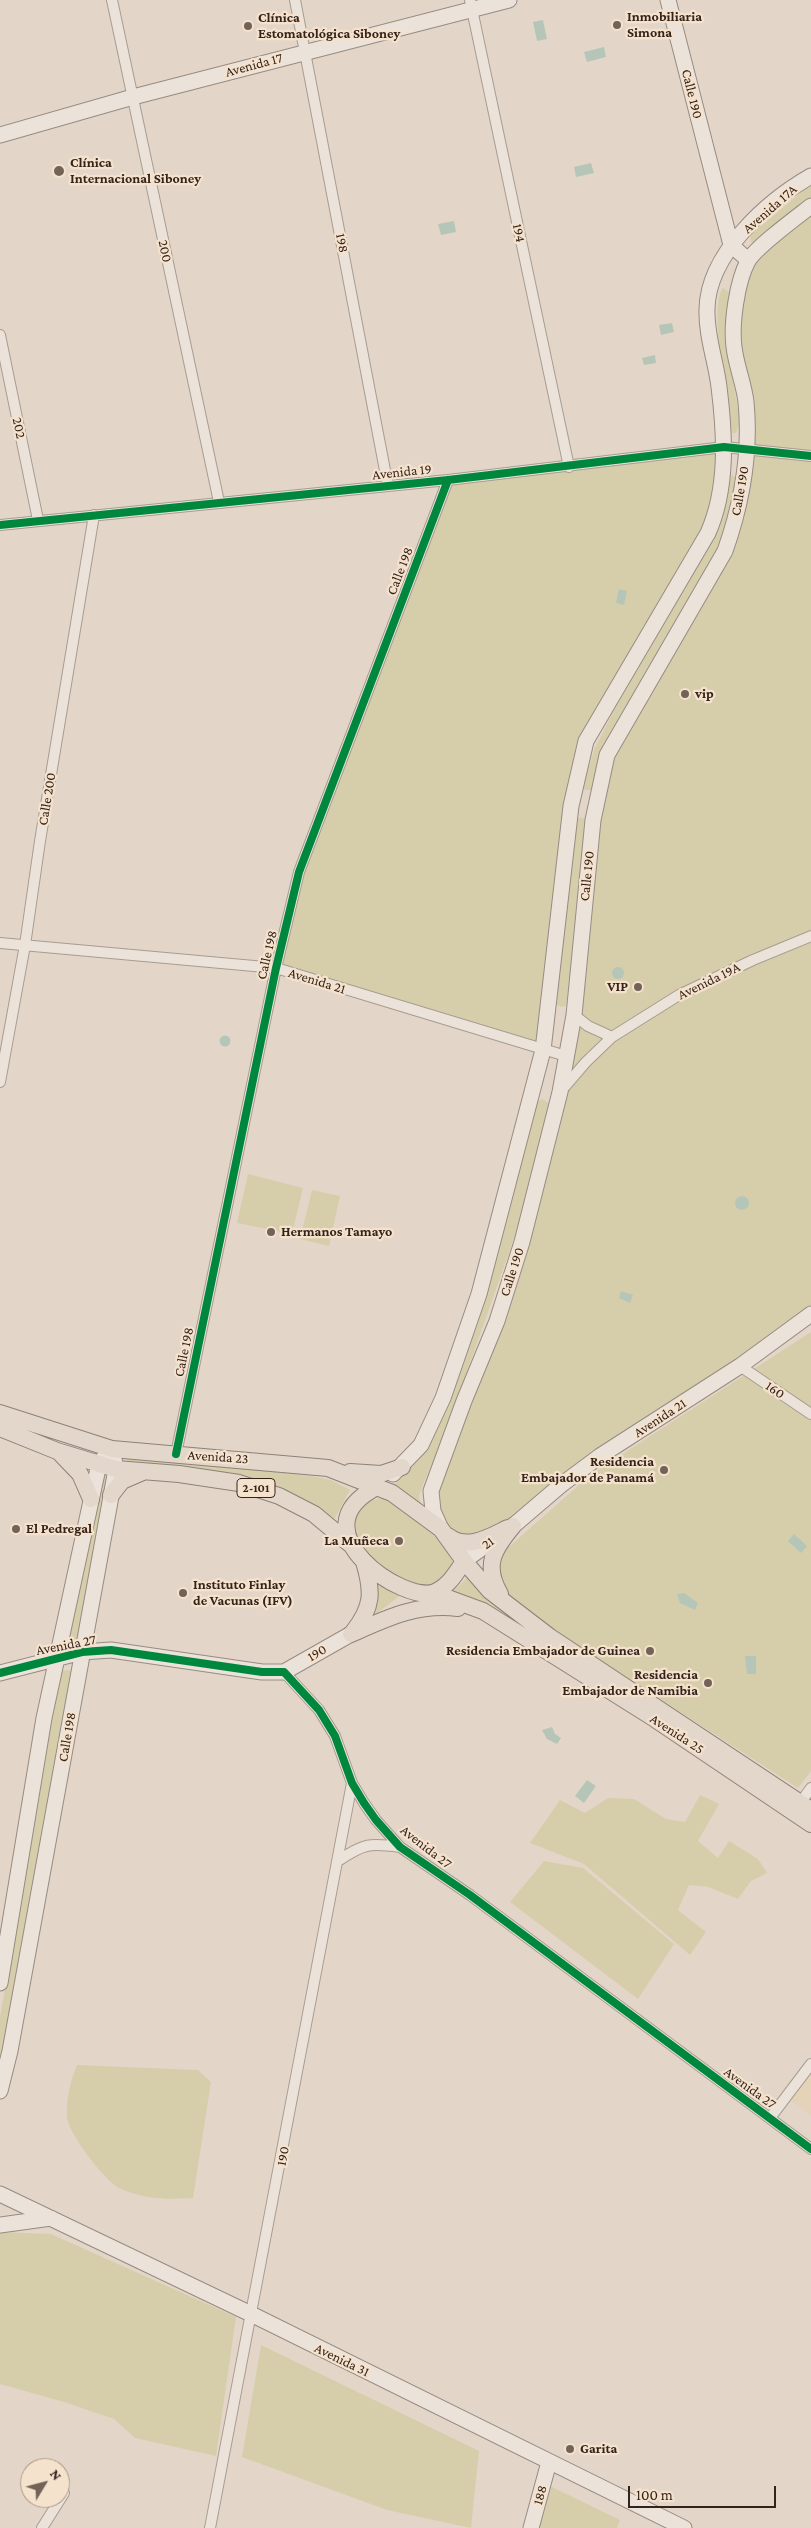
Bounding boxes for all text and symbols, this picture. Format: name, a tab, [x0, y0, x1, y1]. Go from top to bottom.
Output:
place label: Inmobiliaria Simona	[627, 9, 702, 41]
place label: Clínica Estomatológica Siboney	[258, 10, 400, 42]
marker: Inmobiliaria Simona	[611, 19, 623, 31]
marker: Clínica Estomatológica Siboney	[242, 20, 254, 32]
street label: Avenida 17	[223, 49, 285, 81]
street label: Calle 190	[678, 67, 706, 121]
place label: Clínica Internacional Siboney	[70, 155, 201, 188]
marker: Clínica Internacional Siboney	[52, 164, 66, 178]
street label: Avenida 17A	[739, 181, 801, 237]
street label: 194	[509, 222, 529, 244]
street label: 198	[332, 232, 352, 254]
street label: 200	[154, 238, 176, 264]
street label: 202	[9, 416, 29, 440]
street label: Avenida 19	[372, 461, 432, 483]
street label: Calle 190	[727, 465, 753, 517]
street label: Calle 198	[383, 545, 417, 597]
place label: vip	[695, 686, 714, 702]
marker: vip	[679, 688, 691, 700]
street label: Calle 200	[35, 771, 59, 827]
street label: Calle 190	[576, 850, 598, 902]
street label: Calle 198	[253, 929, 281, 981]
street label: Avenida 19A	[675, 959, 743, 1003]
street label: Avenida 21	[286, 964, 348, 998]
place label: VIP	[607, 979, 628, 995]
marker: VIP	[632, 981, 644, 993]
place label: Hermanos Tamayo	[281, 1224, 392, 1240]
marker: Hermanos Tamayo	[265, 1226, 277, 1238]
street label: Calle 190	[496, 1245, 528, 1299]
street label: Calle 198	[171, 1326, 197, 1378]
street label: 160	[762, 1378, 788, 1402]
street label: Avenida 21	[631, 1395, 689, 1441]
street label: Avenida 23	[187, 1446, 249, 1468]
place label: Residencia Embajador de Panamá	[521, 1454, 654, 1486]
marker: Residencia Embajador de Panamá	[658, 1464, 670, 1476]
road number: 2-101	[237, 1479, 275, 1498]
place label: El Pedregal	[26, 1521, 92, 1537]
marker: El Pedregal	[10, 1523, 22, 1535]
place label: La Muñeca	[324, 1533, 389, 1549]
street label: 21	[478, 1533, 498, 1553]
marker: La Muñeca	[393, 1535, 405, 1547]
place label: Instituto Finlay de Vacunas (IFV)	[193, 1577, 293, 1610]
marker: Instituto Finlay de Vacunas (IFV)	[177, 1587, 189, 1599]
street label: Avenida 27	[35, 1631, 97, 1659]
street label: 190	[304, 1641, 330, 1665]
place label: Residencia Embajador de Guinea	[446, 1643, 640, 1659]
marker: Residencia Embajador de Guinea	[644, 1645, 656, 1657]
place label: Residencia Embajador de Namibia	[562, 1667, 698, 1700]
marker: Residencia Embajador de Namibia	[702, 1677, 714, 1689]
street label: Avenida 25	[647, 1710, 707, 1758]
street label: Calle 198	[54, 1711, 80, 1763]
street label: Avenida 27	[397, 1822, 455, 1872]
street label: Avenida 27	[721, 2063, 779, 2113]
street label: 190	[273, 2145, 293, 2167]
street label: Avenida 31	[312, 2339, 372, 2381]
place label: Garita	[580, 2441, 617, 2457]
marker: Garita	[564, 2443, 576, 2455]
north arrow	[20, 2458, 70, 2508]
text: N	[47, 2466, 65, 2483]
scale bar	[631, 2476, 778, 2508]
street label: 188	[529, 2483, 551, 2507]
text: 100 m	[636, 2487, 673, 2503]

